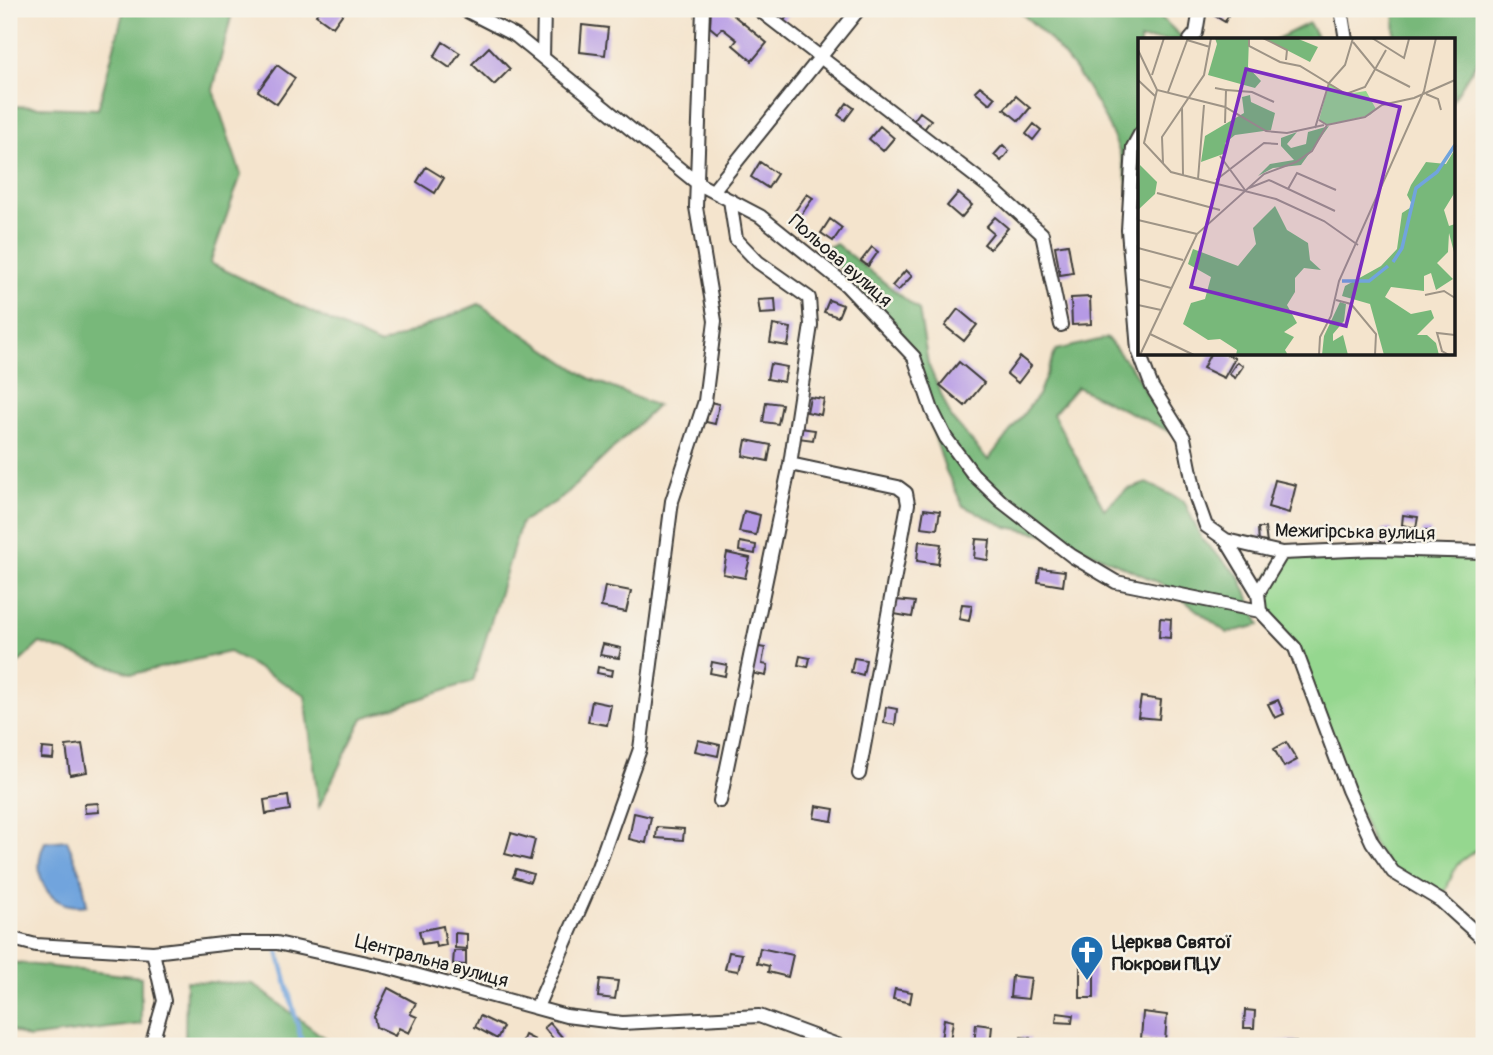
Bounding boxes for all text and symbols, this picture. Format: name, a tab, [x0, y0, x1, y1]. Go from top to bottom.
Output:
inset map	[1138, 38, 1454, 355]
street label: Польова вулиця	[784, 209, 897, 312]
street label: Межигірська вулиця	[1275, 519, 1435, 545]
street label: Центральна вулиця	[353, 929, 511, 993]
place label: Церква Святої Покрови ПЦУ	[1112, 930, 1232, 976]
church icon: Церква Святої Покрови ПЦУ	[1068, 933, 1106, 982]

